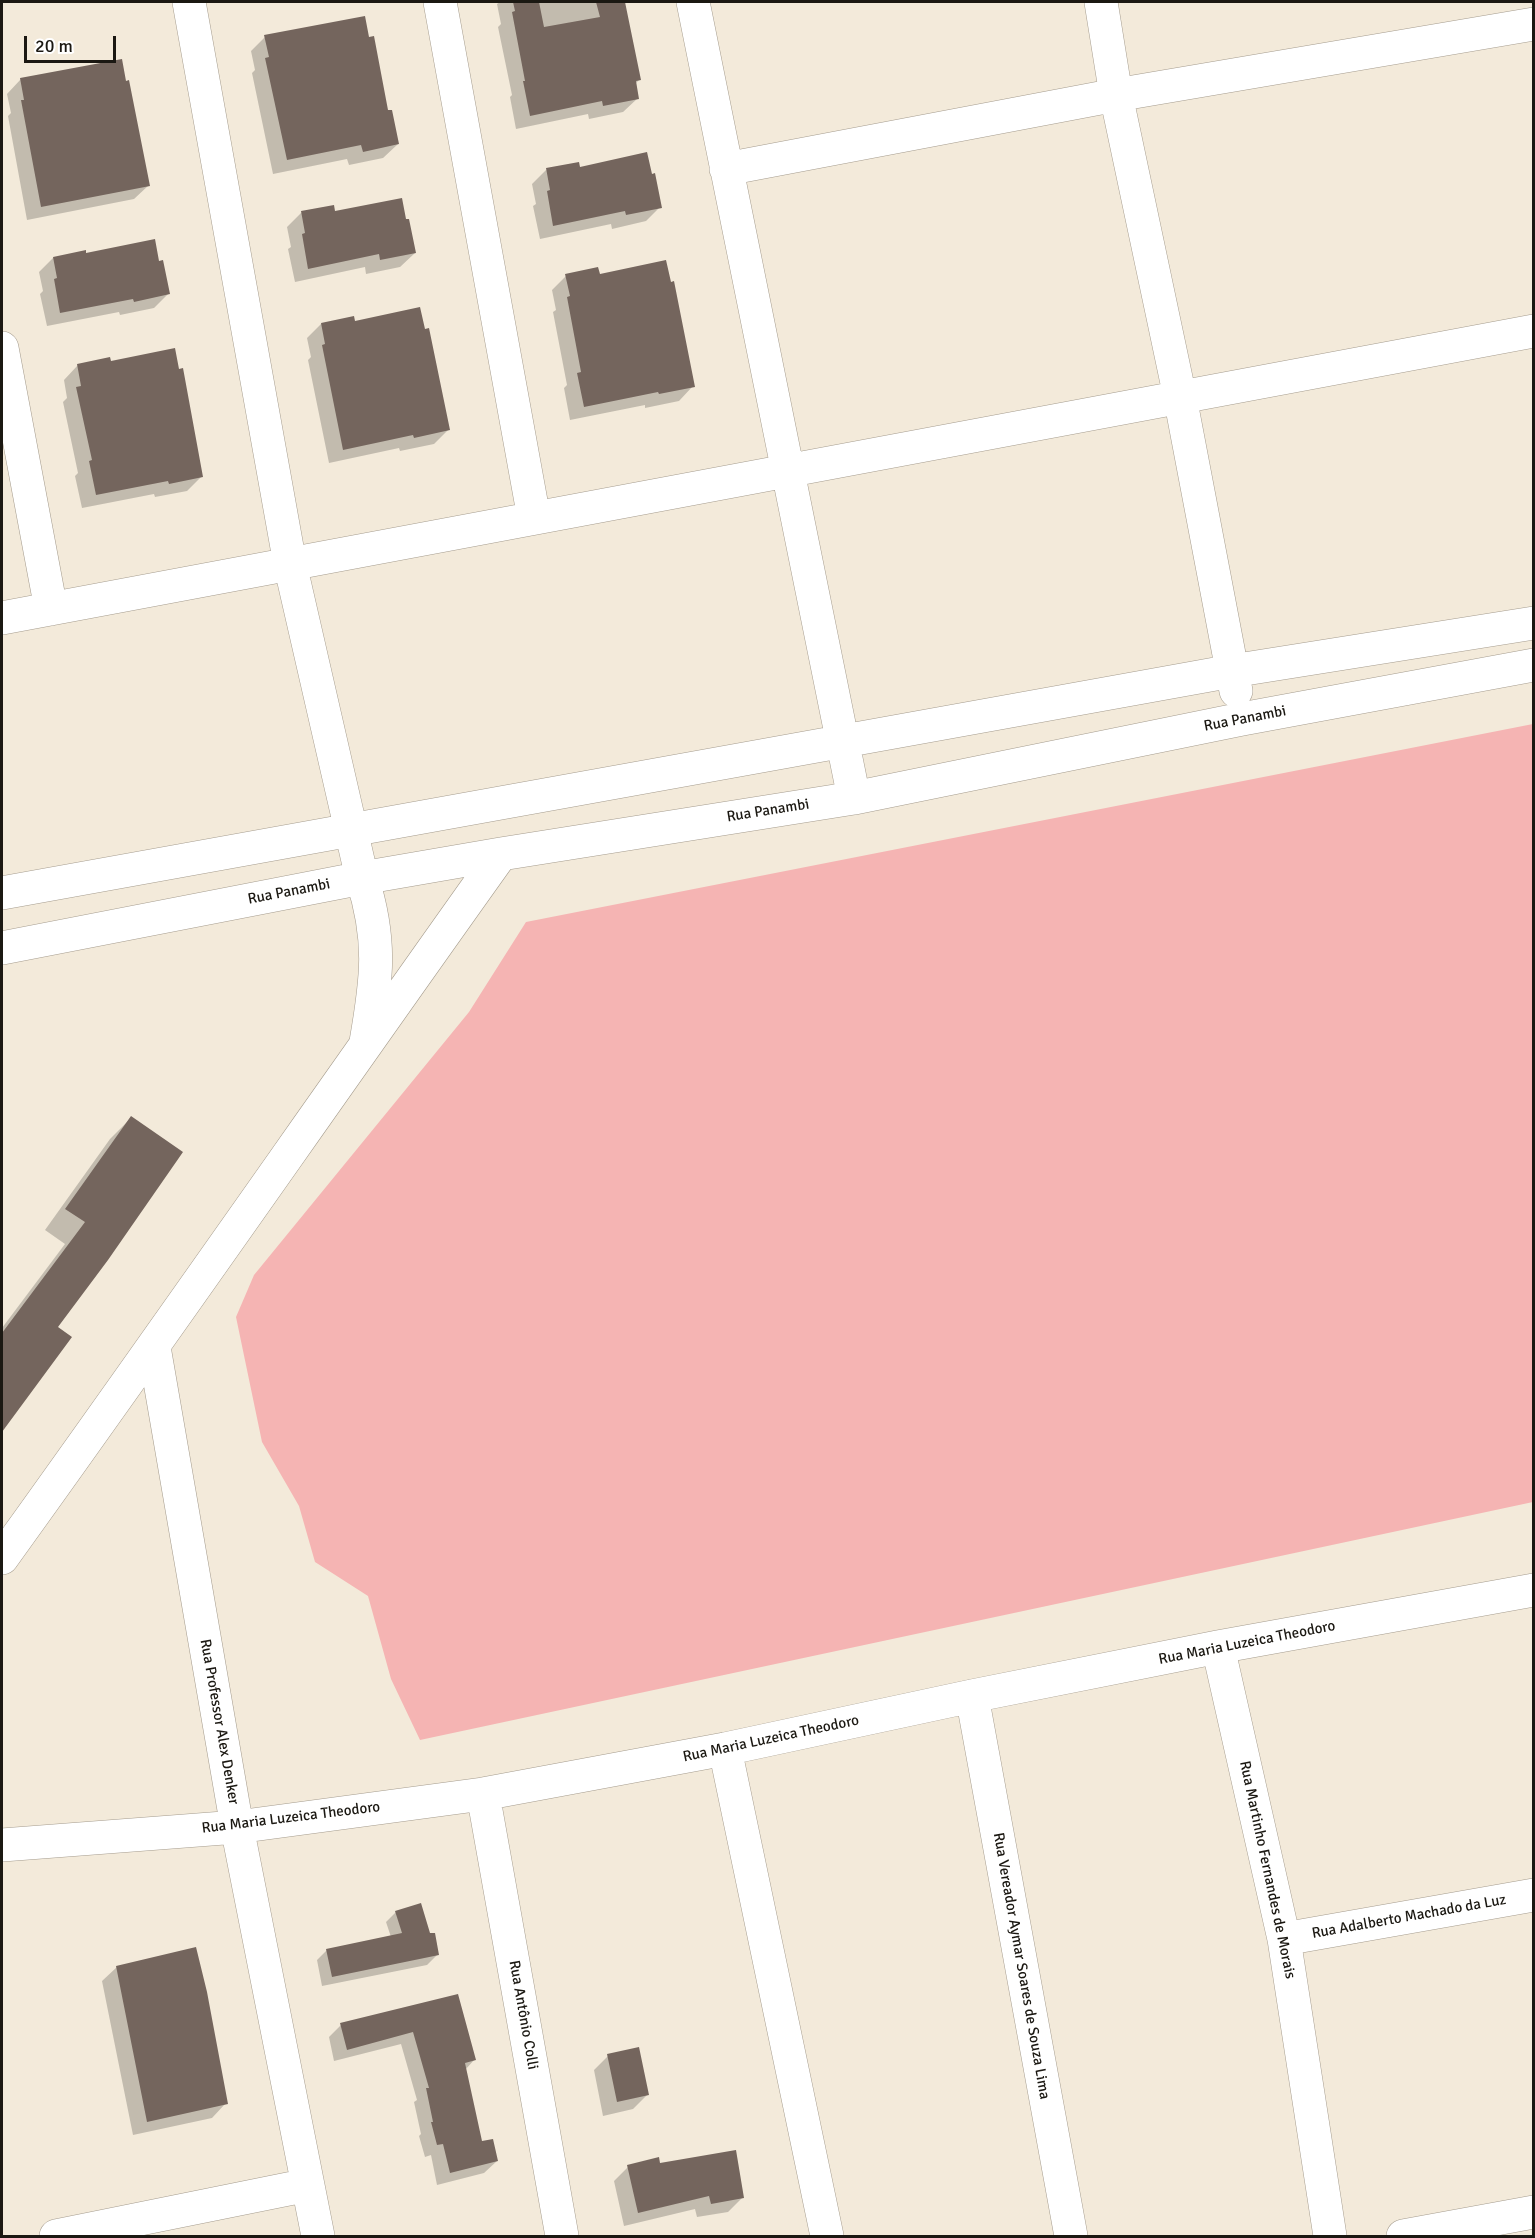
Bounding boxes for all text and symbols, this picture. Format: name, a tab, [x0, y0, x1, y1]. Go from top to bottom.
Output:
scale bar	[27, 24, 118, 62]
text: 20 m	[35, 35, 73, 57]
street label: Rua Panambi	[1202, 702, 1288, 736]
street label: Rua Panambi	[725, 796, 811, 826]
street label: Rua Panambi	[246, 875, 332, 909]
street label: Rua Maria Luzeica Theodoro	[1157, 1617, 1337, 1669]
street label: Rua Professor Alex Denker	[196, 1638, 242, 1806]
street label: Rua Maria Luzeica Theodoro	[681, 1712, 861, 1766]
street label: Rua Martinho Fernandes de Morais	[1235, 1759, 1299, 1981]
street label: Rua Maria Luzeica Theodoro	[201, 1798, 381, 1838]
street label: Rua Vereador Aymar Soares de Souza Lima	[989, 1831, 1053, 2101]
street label: Rua Adalberto Machado da Luz	[1310, 1891, 1508, 1943]
street label: Rua Antônio Colli	[505, 1959, 541, 2071]

